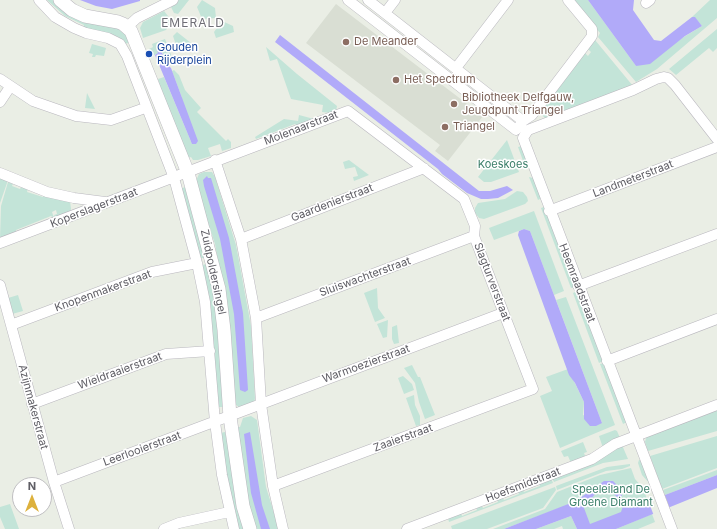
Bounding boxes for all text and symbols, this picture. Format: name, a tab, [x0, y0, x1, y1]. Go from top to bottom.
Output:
district label: EMERALD	[161, 16, 225, 30]
place label: De Meander	[354, 35, 418, 49]
marker: De Meander	[341, 37, 351, 47]
place label: Gouden Rijderplein	[157, 41, 212, 67]
marker: Gouden Rijderplein	[144, 49, 154, 59]
place label: Het Spectrum	[404, 73, 476, 87]
marker: Het Spectrum	[391, 75, 401, 85]
place label: Bibliotheek Delfgauw, Jeugdpunt Triangel	[462, 91, 574, 117]
marker: Bibliotheek Delfgauw, Jeugdpunt Triangel	[449, 99, 459, 109]
street label: Molenaarstraat	[262, 108, 340, 148]
place label: Triangel	[453, 120, 495, 134]
marker: Triangel	[440, 122, 450, 132]
park label: Koeskoes	[478, 158, 528, 172]
street label: Landmeterstraat	[591, 158, 675, 200]
street label: Gaardenierstraat	[289, 181, 375, 225]
street label: Koperslagerstraat	[49, 185, 139, 231]
street label: Zuidpoldersingel	[198, 228, 228, 316]
street label: Slagturverstraat	[471, 241, 513, 323]
street label: Heemraadstraat	[556, 242, 598, 324]
street label: Sluiswachterstraat	[318, 254, 412, 300]
street label: Knopenmakerstraat	[53, 267, 153, 315]
street label: Warmoezierstraat	[320, 342, 412, 386]
street label: Wieldraaierstraat	[76, 350, 164, 392]
street label: Azijnmakerstraat	[15, 363, 51, 451]
street label: Zaaierstraat	[372, 421, 434, 455]
street label: Leerlooierstraat	[101, 429, 183, 469]
street label: Hoefsmidstraat	[484, 465, 562, 505]
north arrow	[12, 477, 52, 517]
text: N	[28, 479, 36, 493]
park label: Speeleiland De Groene Diamant	[569, 483, 653, 509]

